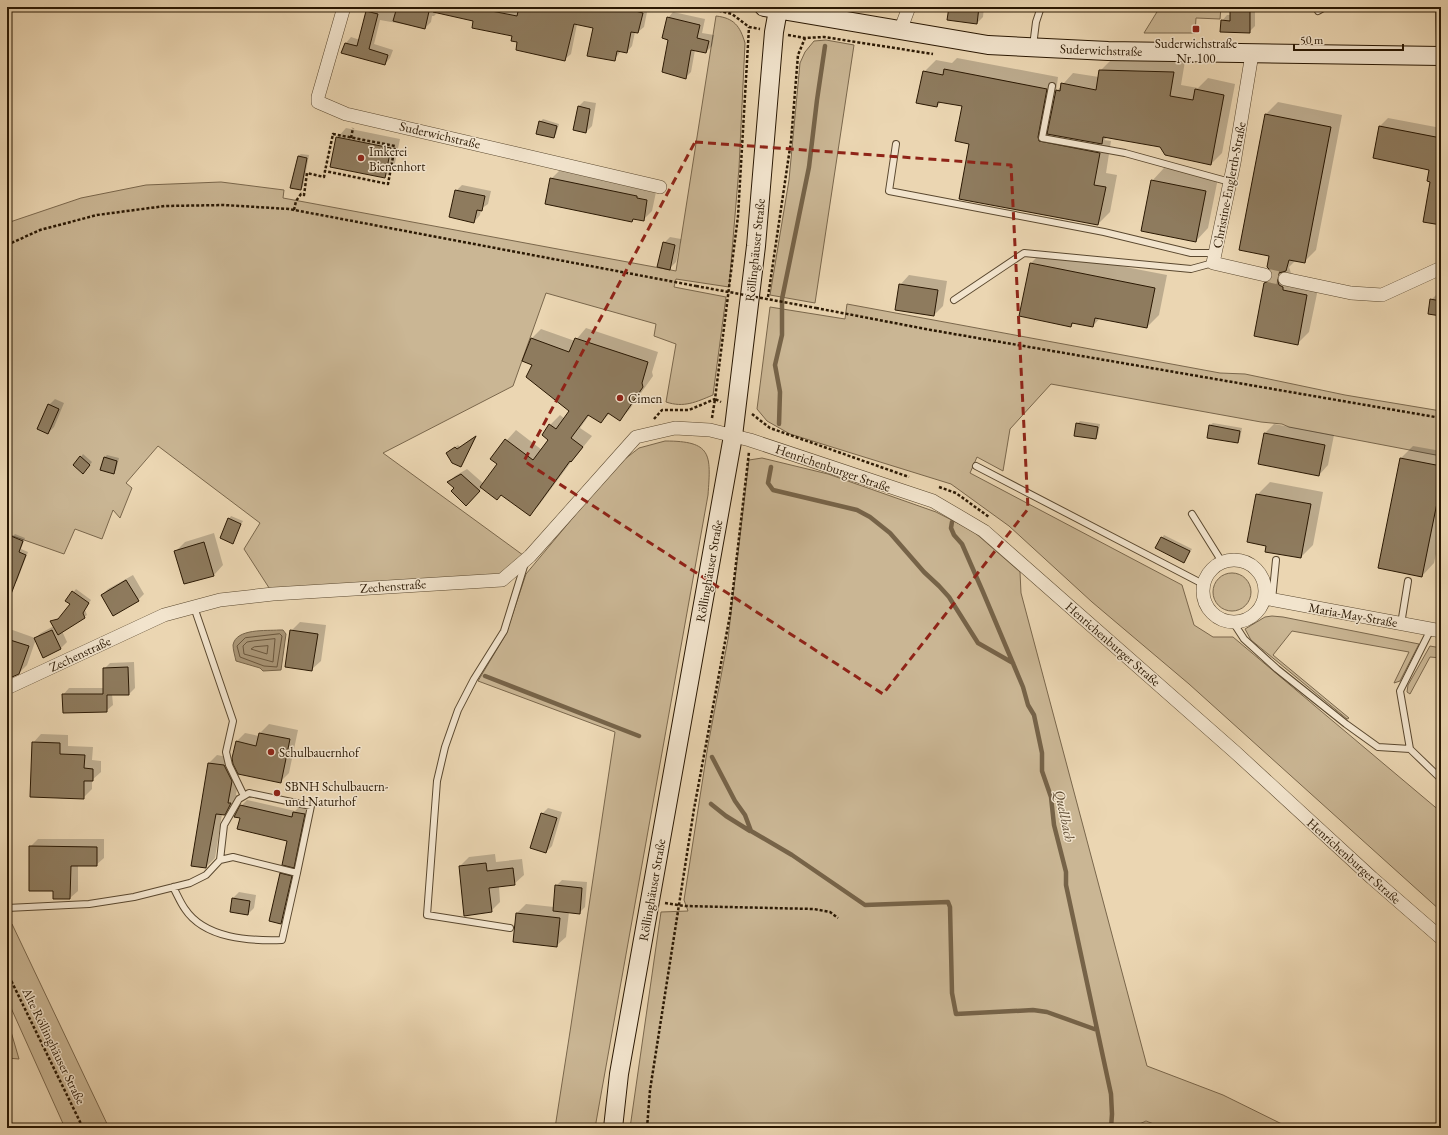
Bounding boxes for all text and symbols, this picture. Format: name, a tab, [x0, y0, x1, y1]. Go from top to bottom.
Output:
marker: Suderwichstraße Nr. 100	[1191, 24, 1201, 34]
scale bar	[1294, 26, 1403, 52]
text: 50 m	[1300, 32, 1324, 48]
place label: Suderwichstraße Nr. 100	[1155, 35, 1237, 67]
street label: Suderwichstraße	[1060, 40, 1142, 60]
street label: Suderwichstraße	[398, 117, 482, 153]
street label: Christine-Englerth-Straße	[1208, 120, 1250, 250]
place label: Imkerei Bienenhort	[369, 143, 425, 175]
marker: Imkerei Bienenhort	[356, 153, 366, 163]
street label: Röllinghäuser Straße	[741, 198, 769, 302]
place label: Cimen	[628, 390, 663, 407]
marker: Cimen	[615, 393, 625, 403]
street label: Henrichenburger Straße	[773, 440, 893, 496]
street label: Röllinghäuser Straße	[692, 518, 726, 624]
street label: Zechenstraße	[359, 575, 427, 597]
street label: Henrichenburger Straße	[1062, 598, 1164, 690]
street label: Maria-May-Straße	[1307, 599, 1399, 631]
street label: Zechenstraße	[46, 632, 114, 676]
place label: Schulbauernhof	[279, 744, 361, 761]
marker: Schulbauernhof	[266, 747, 276, 757]
place label: SBNH Schulbauern- und Naturhof	[285, 778, 389, 810]
marker: SBNH Schulbauern- und Naturhof	[272, 788, 282, 798]
water label: Quellbach	[1051, 788, 1079, 844]
street label: Henrichenburger Straße	[1303, 814, 1405, 908]
street label: Röllinghäuser Straße	[635, 837, 669, 943]
street label: Alte Röllinghäuser Straße	[18, 984, 90, 1107]

